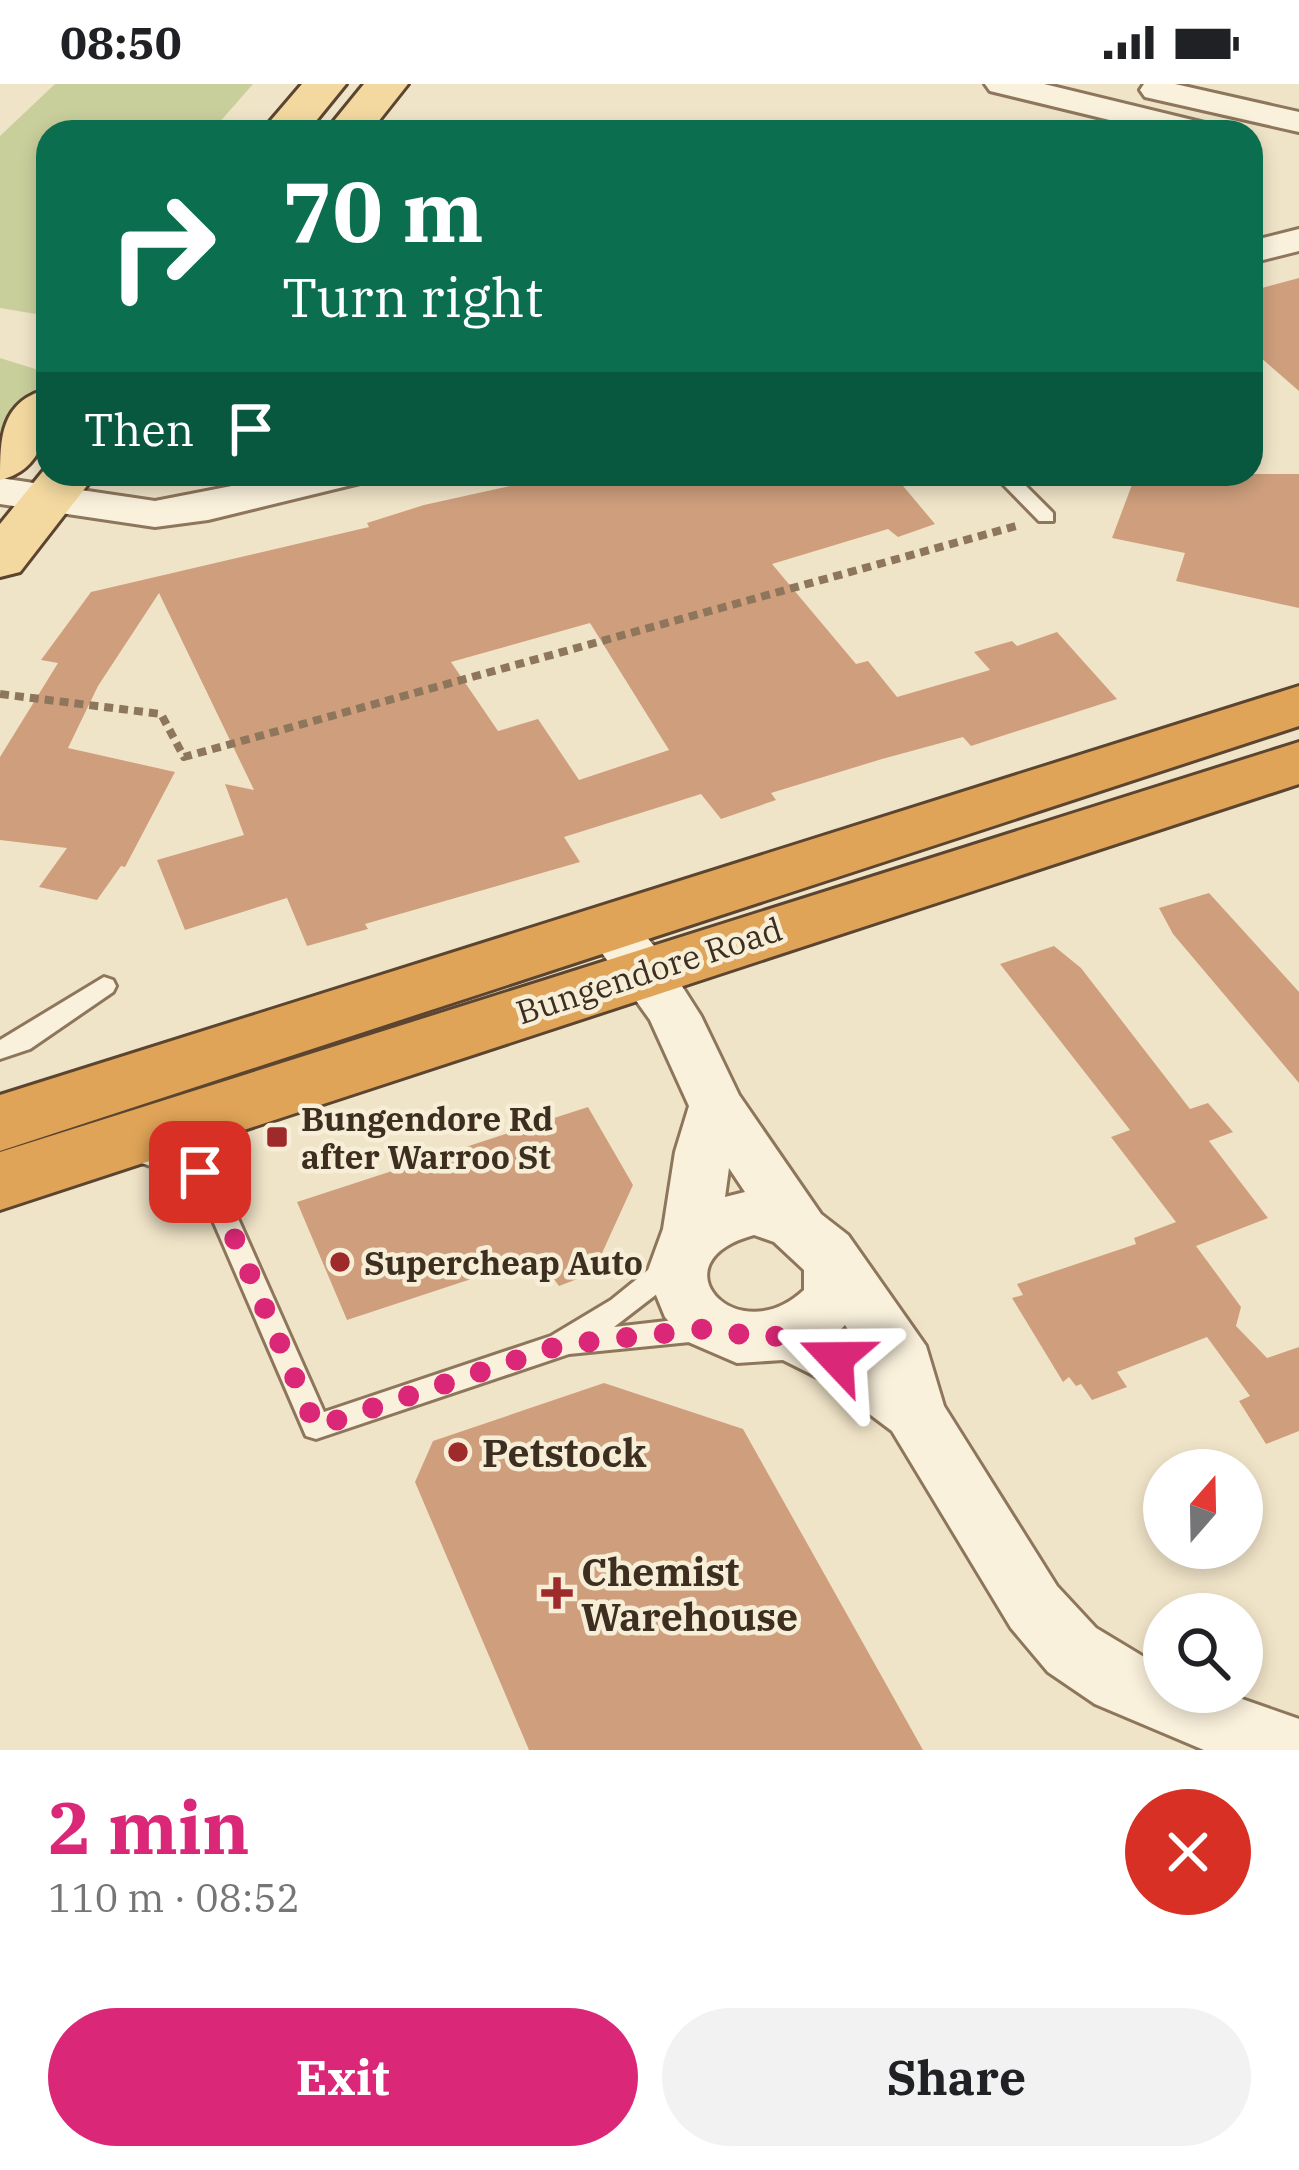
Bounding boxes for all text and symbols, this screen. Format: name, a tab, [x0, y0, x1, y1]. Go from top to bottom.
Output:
text: 08:50	[60, 13, 182, 71]
text: 70 m	[282, 156, 484, 265]
icon: right	[84, 168, 240, 324]
text: Turn right	[282, 262, 544, 332]
icon: arrive	[218, 396, 284, 462]
text: Then	[84, 400, 194, 458]
street label: Bungendore Road	[511, 907, 787, 1033]
place label: Bungendore Rd after Warroo St	[301, 1097, 553, 1178]
pin	[149, 1121, 251, 1223]
marker: Bungendore Rd after Warroo St	[264, 1124, 290, 1150]
icon: arrive	[167, 1139, 233, 1205]
place label: Supercheap Auto	[364, 1241, 643, 1284]
marker: Supercheap Auto	[327, 1249, 353, 1275]
position arrow	[773, 1295, 899, 1421]
place label: Petstock	[482, 1427, 647, 1478]
marker: Petstock	[445, 1439, 471, 1465]
north arrow	[1143, 1449, 1263, 1569]
map controls	[1143, 1449, 1263, 1713]
place label: Chemist Warehouse	[581, 1546, 798, 1642]
marker: Chemist Warehouse	[544, 1580, 570, 1606]
button: search	[1143, 1593, 1263, 1713]
text: 2 min	[48, 1780, 250, 1874]
button: close	[1125, 1789, 1251, 1915]
text: 110 m · 08:52	[48, 1872, 300, 1923]
button: Exit	[48, 2008, 638, 2146]
button: Share	[662, 2008, 1251, 2146]

